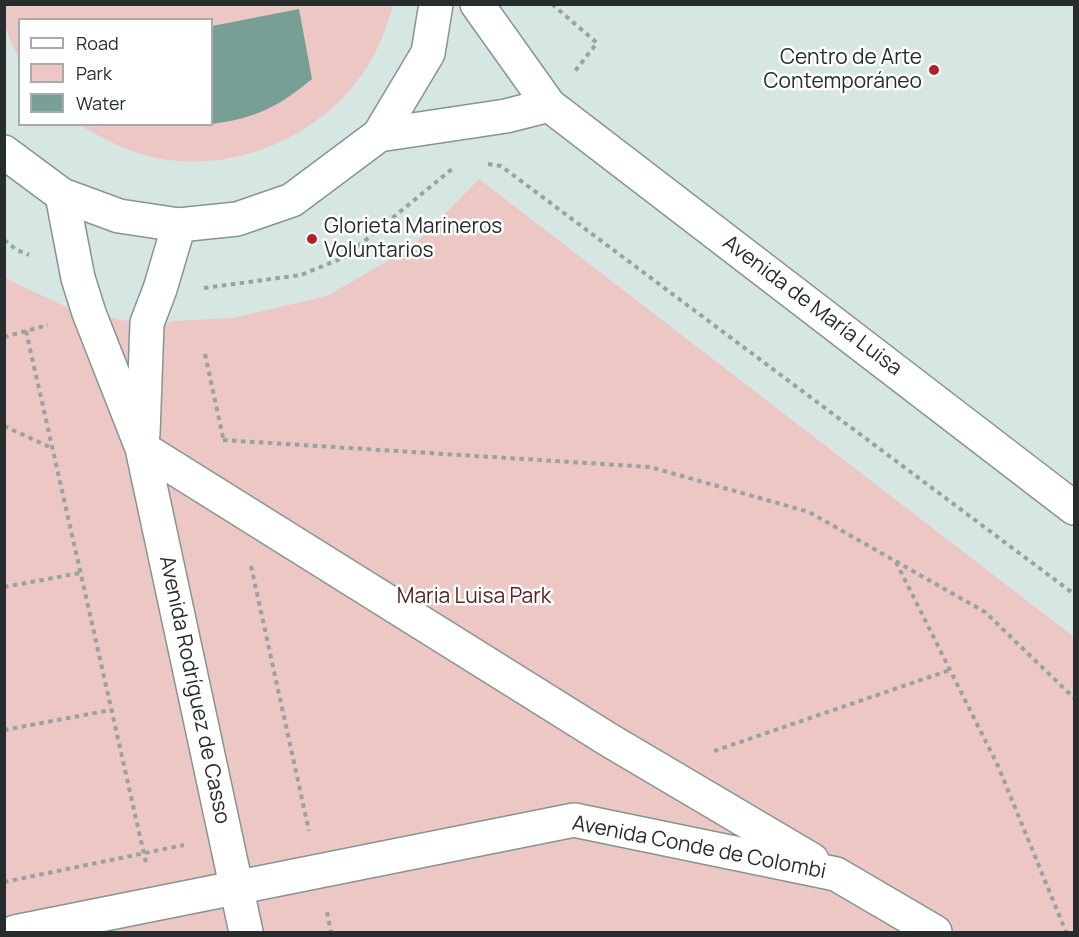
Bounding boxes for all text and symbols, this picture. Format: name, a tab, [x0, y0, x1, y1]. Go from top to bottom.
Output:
legend	[18, 18, 213, 126]
text: Road	[76, 31, 119, 55]
place label: Centro de Arte Contemporáneo	[764, 45, 922, 95]
text: Park	[76, 61, 112, 85]
marker: Centro de Arte Contemporáneo	[927, 63, 941, 77]
text: Water	[76, 91, 126, 115]
place label: Glorieta Marineros Voluntarios	[324, 214, 502, 264]
street label: Avenida de María Luisa	[717, 230, 907, 382]
marker: Glorieta Marineros Voluntarios	[305, 232, 319, 246]
street label: Avenida Rodríguez de Casso	[153, 554, 235, 826]
park label: Maria Luisa Park	[397, 584, 551, 610]
street label: Avenida Conde de Colombi	[570, 811, 828, 885]

